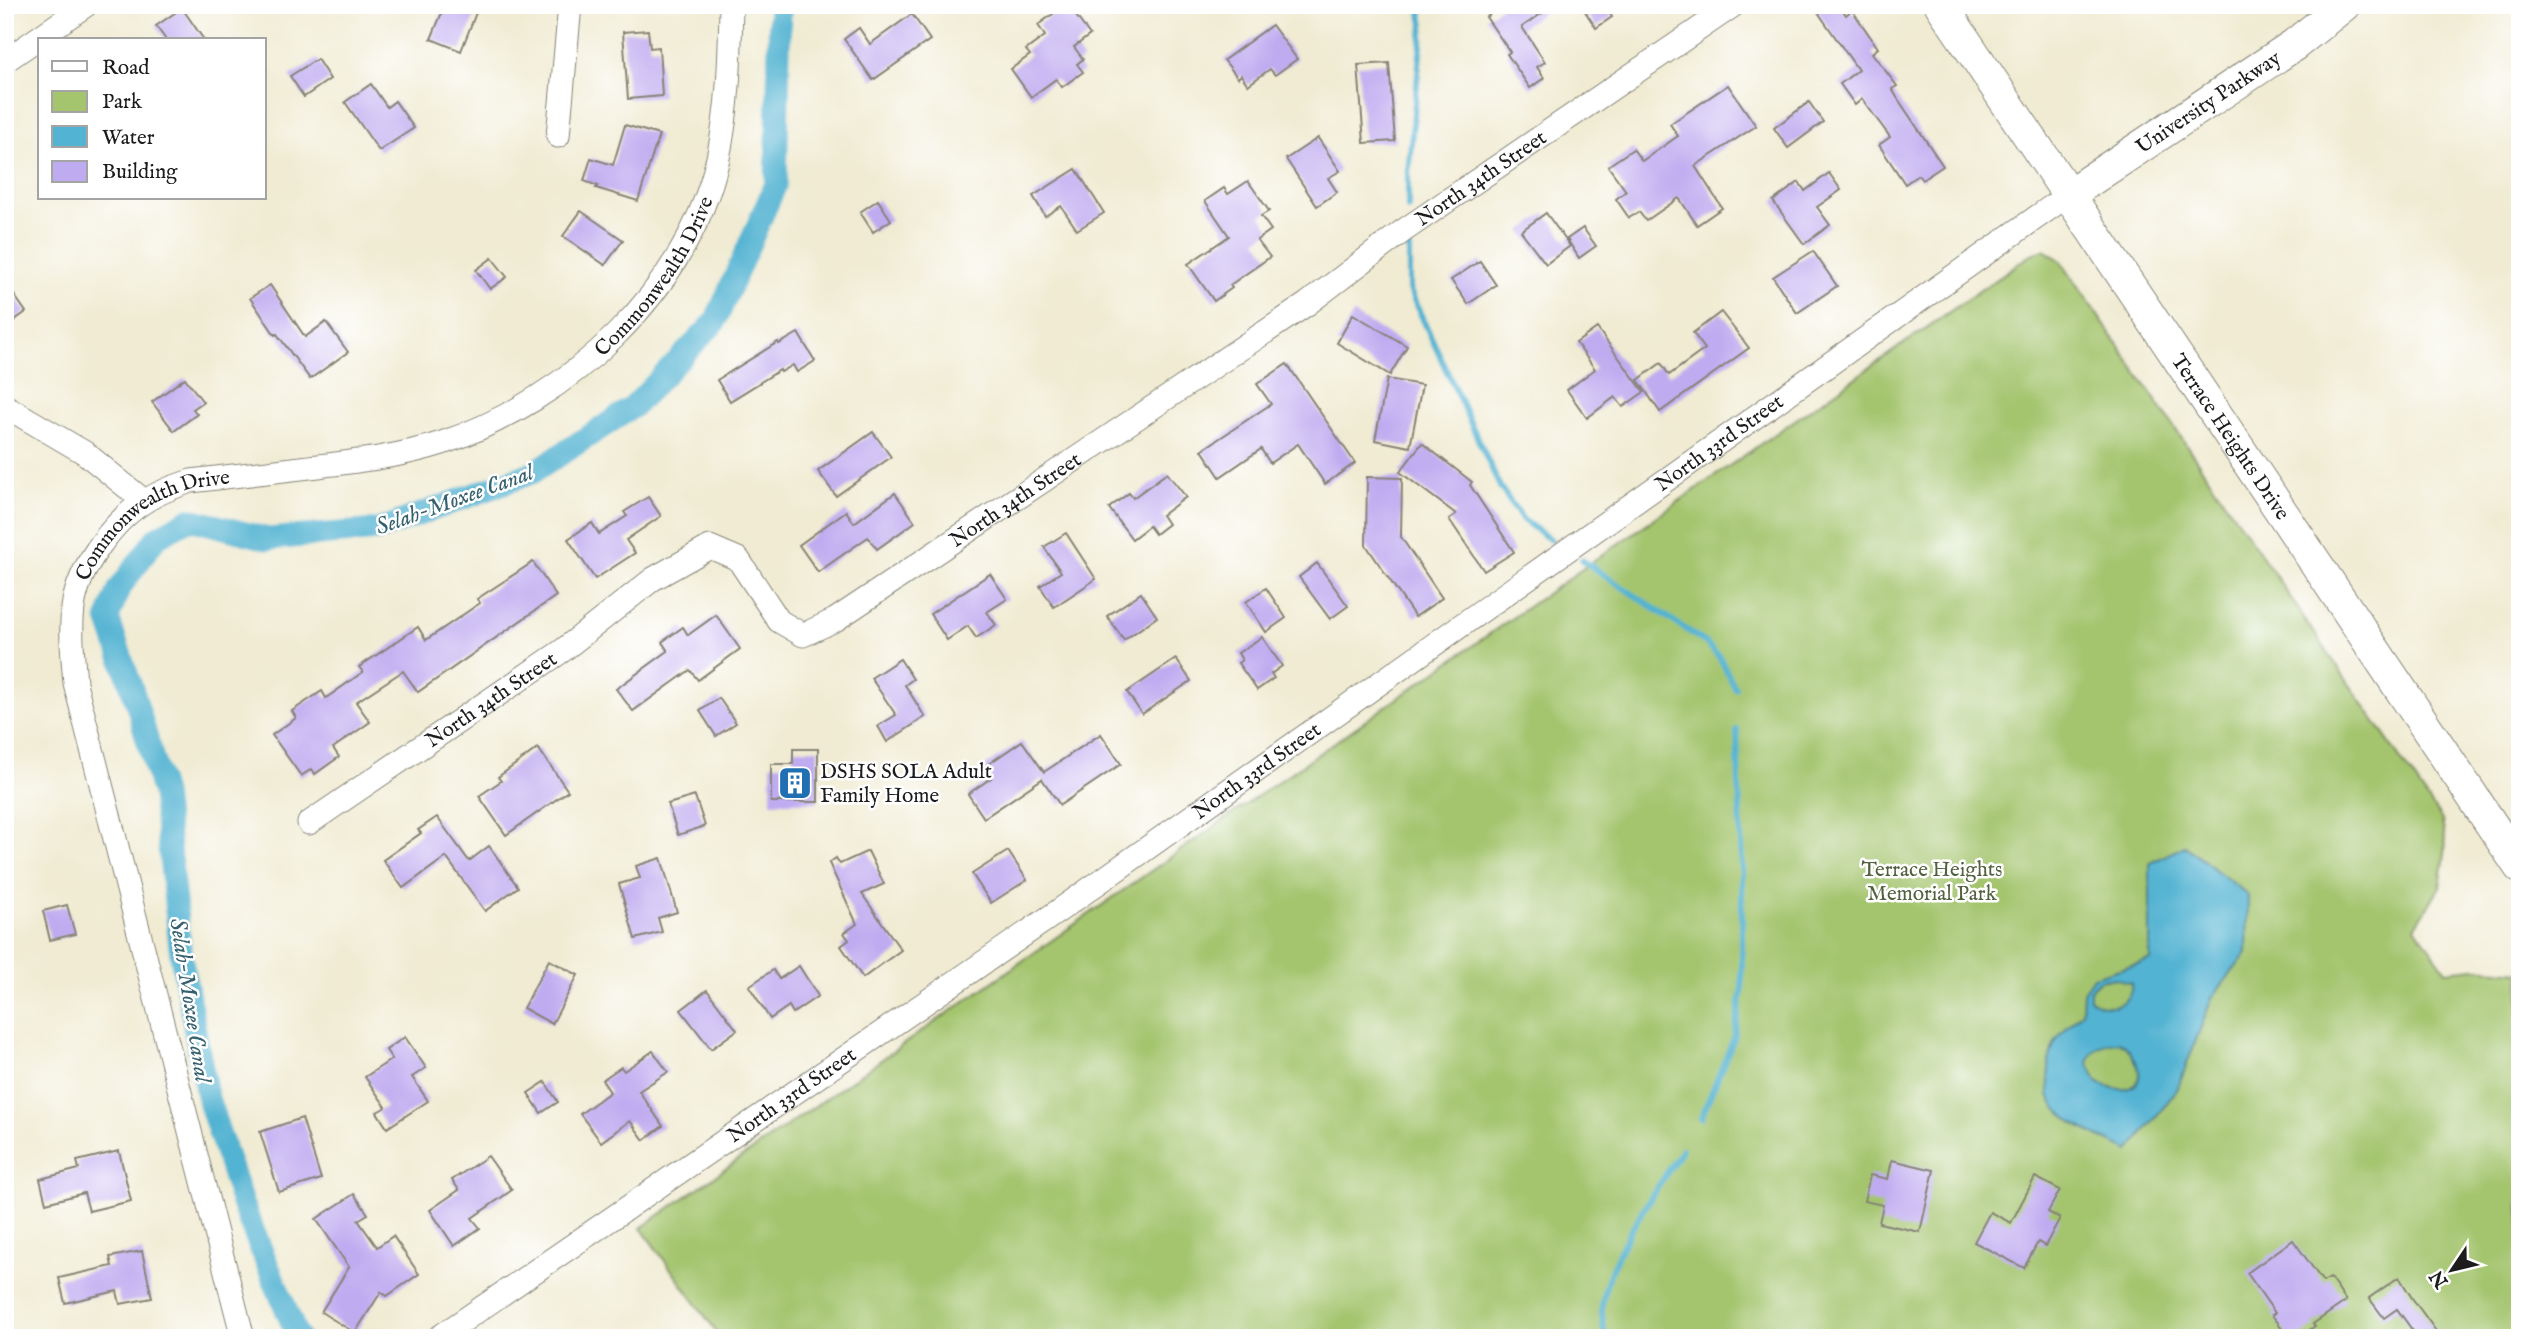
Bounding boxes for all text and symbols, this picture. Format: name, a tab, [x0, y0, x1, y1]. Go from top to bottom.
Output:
legend	[38, 38, 266, 200]
street label: University Parkway	[2131, 45, 2287, 161]
text: Road	[102, 55, 150, 82]
text: Park	[102, 89, 143, 116]
text: Water	[102, 125, 155, 152]
street label: North 34th Street	[1411, 125, 1552, 233]
text: Building	[102, 159, 178, 186]
street label: Commonwealth Drive	[589, 193, 721, 363]
street label: Terrace Heights Drive	[2164, 349, 2295, 526]
street label: North 33rd Street	[1650, 389, 1789, 498]
street label: North 34th Street	[945, 447, 1087, 554]
water label: Selah-Moxee Canal	[372, 458, 539, 542]
street label: Commonwealth Drive	[70, 465, 232, 585]
street label: North 34th Street	[421, 646, 563, 755]
street label: North 33rd Street	[1188, 717, 1327, 826]
place label: DSHS SOLA Adult Family Home	[820, 759, 992, 810]
building icon: DSHS SOLA Adult Family Home	[776, 764, 814, 802]
park label: Terrace Heights Memorial Park	[1862, 857, 2002, 908]
water label: Selah-Moxee Canal	[162, 916, 217, 1086]
street label: North 33rd Street	[722, 1042, 862, 1150]
north arrow	[2416, 1234, 2486, 1304]
text: N	[2425, 1265, 2455, 1293]

